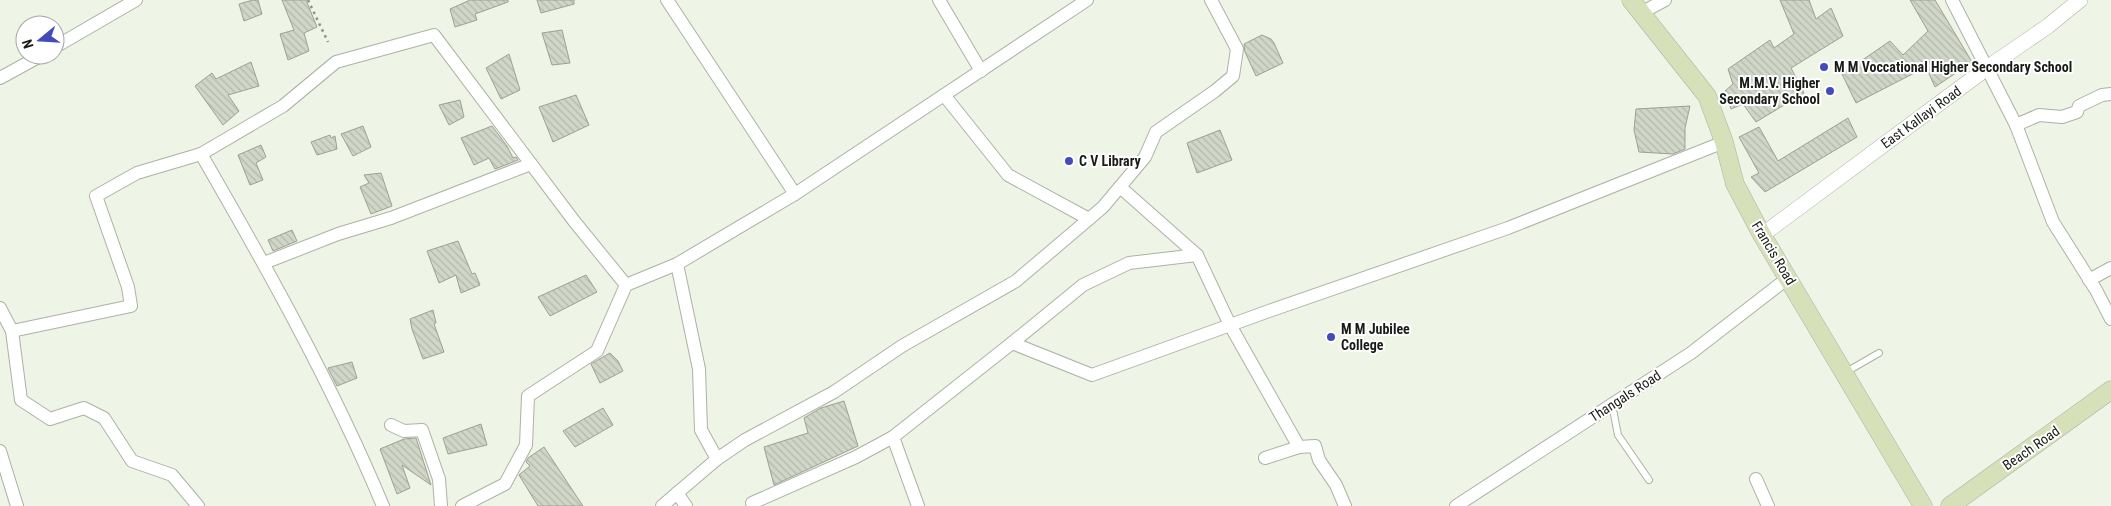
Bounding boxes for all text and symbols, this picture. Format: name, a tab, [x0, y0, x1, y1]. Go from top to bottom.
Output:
north arrow	[15, 15, 65, 65]
text: N	[19, 37, 37, 51]
place label: M M Voccational Higher Secondary School	[1834, 59, 2072, 75]
marker: M M Voccational Higher Secondary School	[1818, 61, 1830, 73]
place label: M.M.V. Higher Secondary School	[1719, 75, 1820, 107]
street label: East Kallayi Road	[1878, 83, 1964, 151]
marker: M.M.V. Higher Secondary School	[1824, 85, 1836, 97]
place label: C V Library	[1079, 153, 1141, 169]
marker: C V Library	[1063, 155, 1075, 167]
street label: Francis Road	[1749, 218, 1799, 288]
place label: M M Jubilee College	[1341, 321, 1410, 353]
marker: M M Jubilee College	[1325, 331, 1337, 343]
street label: Thangals Road	[1586, 367, 1664, 425]
street label: Beach Road	[2000, 423, 2062, 473]

